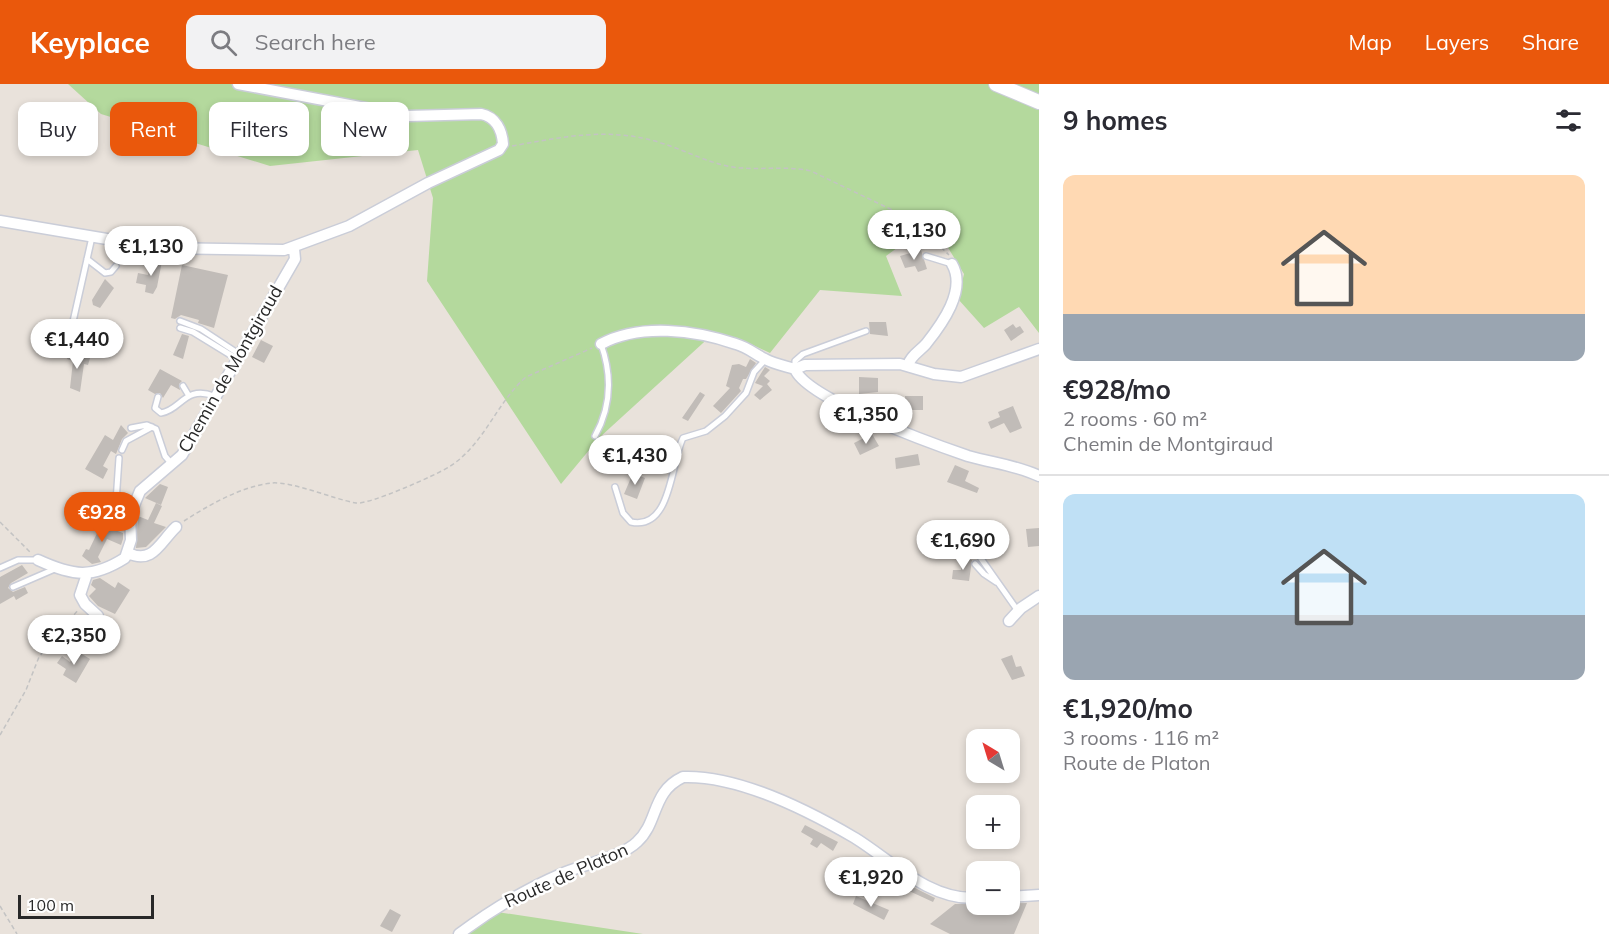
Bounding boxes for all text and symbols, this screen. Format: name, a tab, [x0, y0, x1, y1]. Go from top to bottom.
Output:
search box	[186, 15, 606, 69]
text: Keyplace	[30, 25, 150, 60]
icon: search	[207, 26, 240, 59]
text: Search here	[255, 28, 376, 56]
text: Map	[1349, 29, 1392, 55]
text: Layers	[1425, 29, 1489, 55]
text: Share	[1522, 29, 1579, 55]
chip: Buy	[18, 102, 98, 156]
chip: Rent	[110, 102, 197, 156]
chip: Filters	[209, 102, 309, 156]
chip: New	[321, 102, 409, 156]
text: 9 homes	[1063, 104, 1167, 137]
icon: filters	[1552, 104, 1585, 137]
pin: €1,130	[865, 210, 963, 261]
icon: home	[1270, 214, 1378, 322]
text: €1,130	[882, 217, 946, 242]
pin: €1,130	[102, 226, 200, 277]
text: €1,130	[119, 233, 183, 258]
street label: Chemin de Montgiraud	[173, 281, 287, 457]
pin: €1,440	[28, 319, 126, 370]
text: €1,440	[45, 326, 109, 351]
text: €928/mo	[1063, 373, 1171, 406]
pin: €1,350	[817, 394, 915, 445]
text: €1,350	[834, 401, 898, 426]
text: 2 rooms · 60 m²	[1063, 406, 1207, 431]
text: Chemin de Montgiraud	[1063, 431, 1273, 456]
pin: €1,430	[586, 435, 684, 486]
text: €1,430	[603, 442, 667, 467]
pin: €928	[66, 492, 138, 543]
text: €928	[78, 499, 126, 524]
pin: €1,690	[914, 520, 1012, 571]
text: €1,690	[931, 527, 995, 552]
icon: home	[1270, 533, 1378, 641]
pin: €2,350	[25, 615, 123, 666]
text: €2,350	[42, 622, 106, 647]
text: €1,920/mo	[1063, 692, 1193, 725]
text: 3 rooms · 116 m²	[1063, 725, 1219, 750]
north arrow	[966, 729, 1020, 783]
map controls	[966, 729, 1020, 915]
text: Route de Platon	[1063, 750, 1211, 775]
button: +	[966, 795, 1020, 849]
street label: Route de Platon	[501, 837, 631, 913]
pin: €1,920	[822, 857, 920, 908]
button: −	[966, 861, 1020, 915]
text: €1,920	[839, 864, 903, 889]
scale bar	[18, 892, 154, 920]
text: 100 m	[27, 895, 74, 915]

